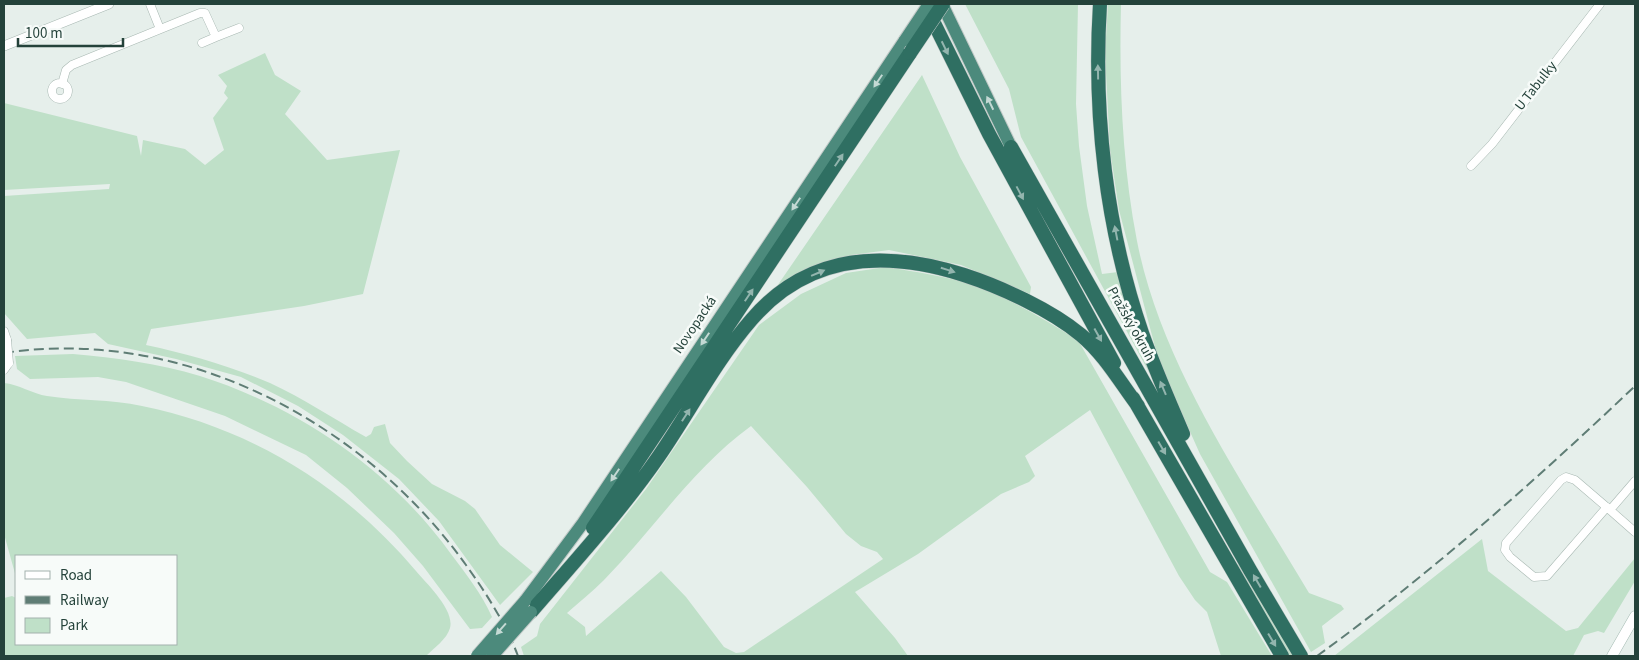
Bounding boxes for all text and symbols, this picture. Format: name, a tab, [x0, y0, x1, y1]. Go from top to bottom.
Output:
scale bar	[18, 15, 122, 47]
text: 100 m	[25, 23, 63, 44]
one-way arrow	[942, 41, 950, 55]
street label: U Tabulky	[1510, 57, 1562, 115]
one-way arrow	[1094, 63, 1102, 79]
one-way arrow	[873, 74, 883, 88]
one-way arrow	[986, 96, 994, 110]
one-way arrow	[834, 153, 844, 167]
one-way arrow	[1015, 186, 1024, 199]
one-way arrow	[791, 197, 801, 211]
one-way arrow	[1111, 225, 1119, 241]
one-way arrow	[940, 267, 955, 275]
one-way arrow	[811, 268, 825, 276]
street label: Pražský okruh	[1102, 283, 1160, 365]
one-way arrow	[744, 288, 753, 302]
street label: Novopacká	[668, 292, 722, 358]
one-way arrow	[1094, 328, 1103, 341]
one-way arrow	[700, 332, 710, 346]
one-way arrow	[1159, 381, 1167, 395]
one-way arrow	[682, 408, 691, 421]
one-way arrow	[1158, 440, 1166, 455]
one-way arrow	[611, 468, 620, 481]
legend	[15, 555, 178, 645]
text: Road	[60, 565, 92, 586]
one-way arrow	[1253, 574, 1261, 589]
text: Railway	[60, 590, 109, 611]
text: Park	[60, 615, 89, 636]
one-way arrow	[495, 622, 507, 634]
one-way arrow	[1268, 633, 1277, 646]

